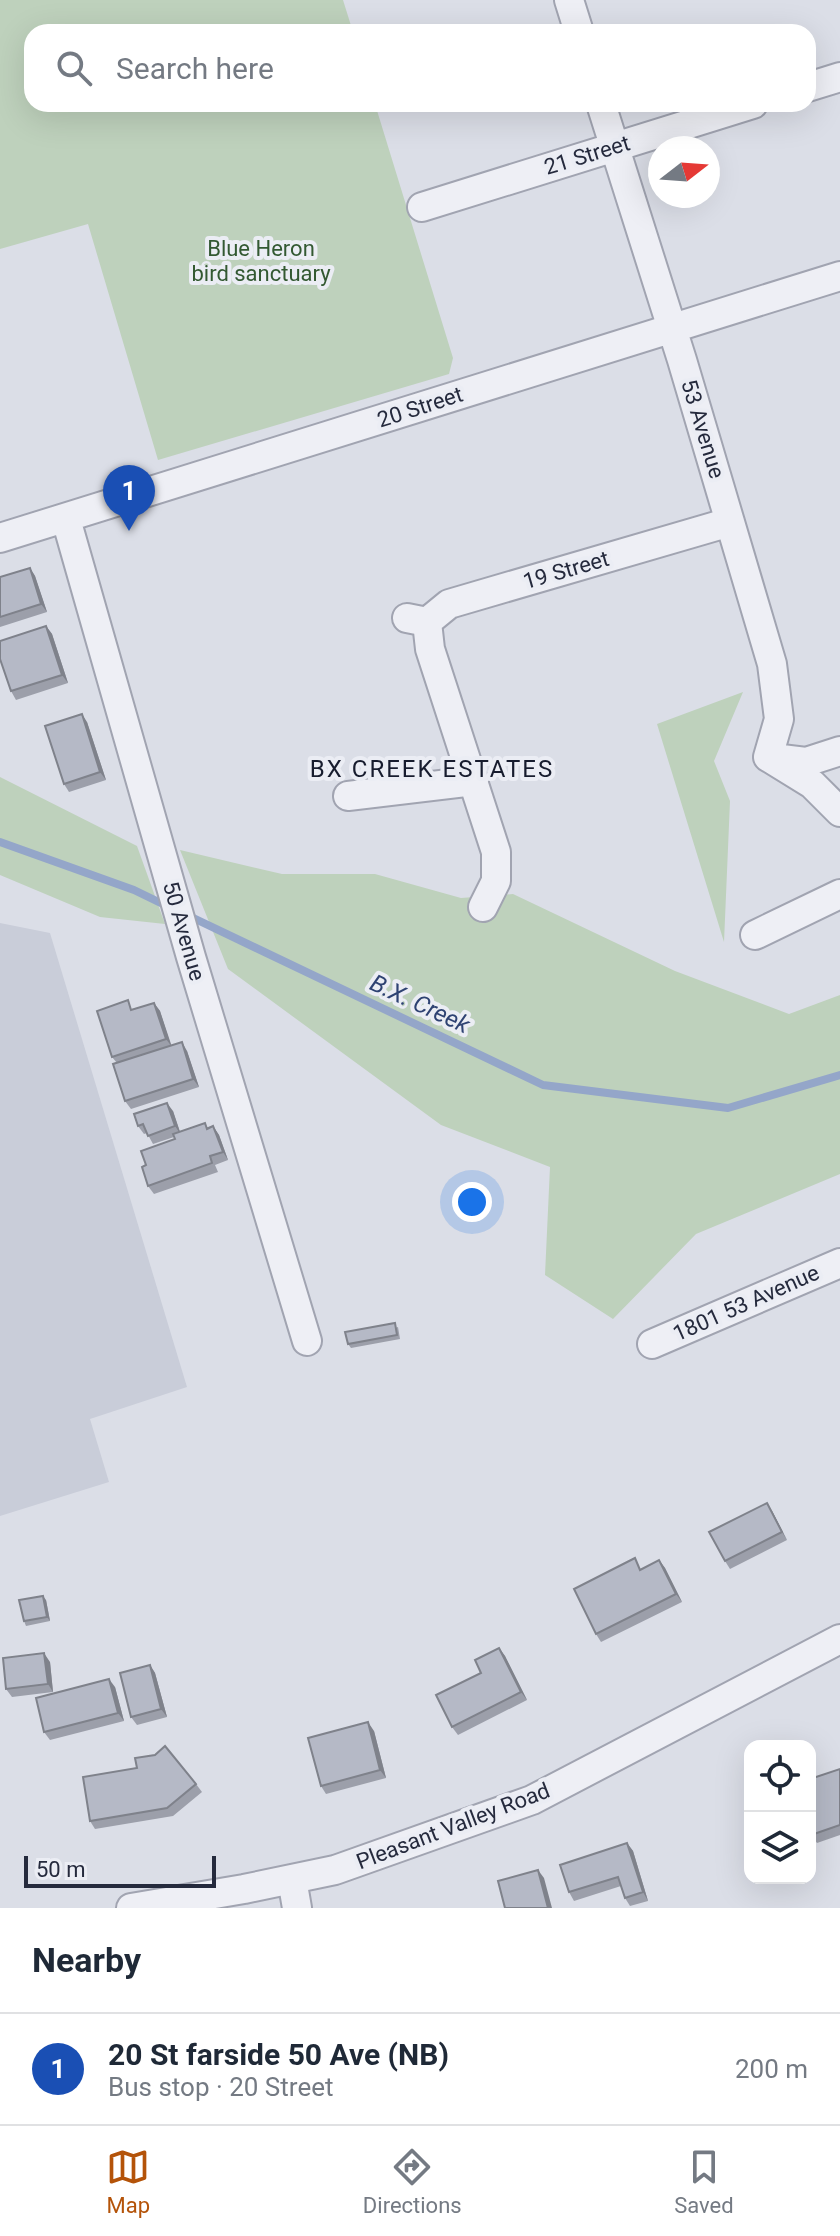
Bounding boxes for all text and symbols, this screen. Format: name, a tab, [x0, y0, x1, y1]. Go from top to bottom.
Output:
search box	[24, 24, 816, 112]
icon: search	[52, 46, 96, 90]
text: Search here	[116, 51, 274, 86]
street label: 21 Street	[541, 130, 633, 180]
north arrow	[648, 136, 720, 208]
park label: Blue Heron bird sanctuary	[191, 236, 331, 286]
street label: 53 Avenue	[676, 377, 730, 481]
street label: 20 Street	[374, 381, 466, 433]
pin: 1	[103, 465, 155, 531]
street label: 19 Street	[520, 546, 612, 594]
district label: BX CREEK ESTATES	[310, 755, 554, 783]
street label: 50 Avenue	[158, 878, 210, 984]
water label: B.X. Creek	[366, 969, 475, 1040]
your location	[452, 1182, 492, 1222]
street label: 1801 53 Avenue	[669, 1260, 823, 1346]
map controls	[744, 1740, 816, 1884]
button: locate	[744, 1740, 816, 1812]
street label: Pleasant Valley Road	[353, 1778, 553, 1874]
button: layers	[744, 1812, 816, 1884]
scale bar	[24, 1852, 216, 1888]
text: 50 m	[36, 1857, 85, 1882]
text: Nearby	[32, 1940, 141, 1980]
text: 20 St farside 50 Ave (NB)	[108, 2037, 449, 2072]
text: 1	[51, 2054, 65, 2084]
text: 200 m	[735, 2054, 808, 2084]
text: Bus stop · 20 Street	[108, 2072, 333, 2102]
tab: Map	[106, 2145, 150, 2218]
tab: Directions	[363, 2145, 462, 2218]
tab: Saved	[674, 2145, 734, 2218]

